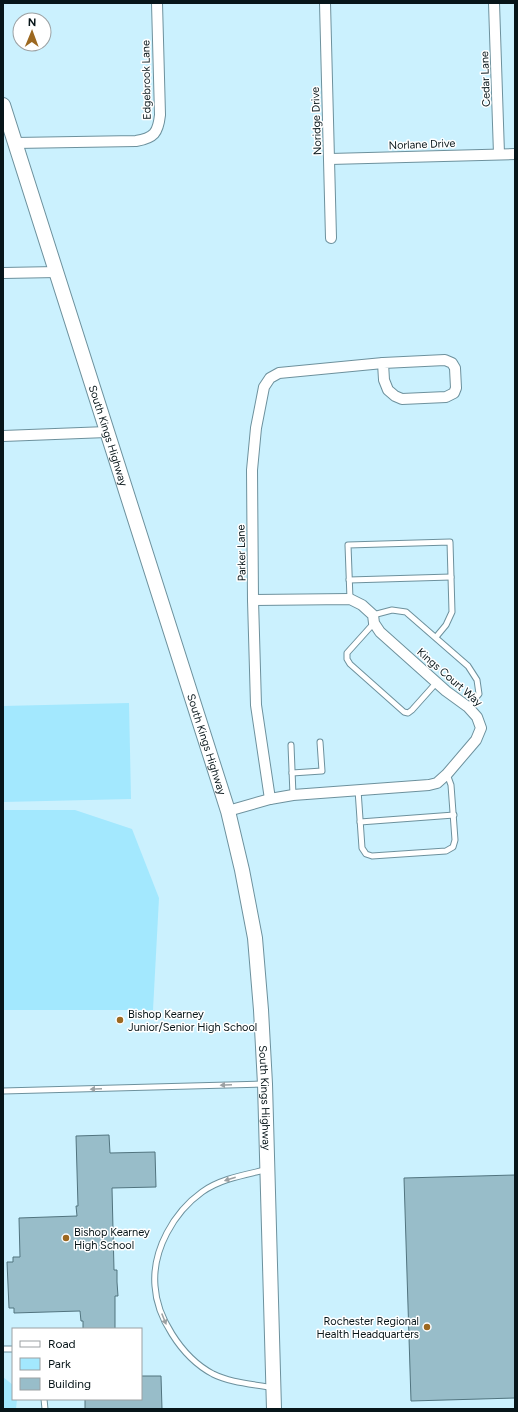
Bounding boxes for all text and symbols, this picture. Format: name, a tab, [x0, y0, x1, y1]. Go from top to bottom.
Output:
north arrow	[12, 12, 52, 52]
text: N	[28, 16, 37, 29]
street label: Edgebrook Lane	[139, 40, 154, 120]
street label: Cedar Lane	[478, 51, 493, 107]
street label: Noridge Drive	[309, 87, 324, 155]
street label: Norlane Drive	[388, 137, 456, 152]
street label: South Kings Highway	[86, 384, 130, 488]
street label: Parker Lane	[235, 525, 248, 581]
street label: Kings Court Way	[414, 646, 485, 709]
street label: South Kings Highway	[184, 692, 229, 797]
place label: Bishop Kearney Junior/Senior High School	[128, 1008, 257, 1034]
marker: Bishop Kearney Junior/Senior High School	[115, 1015, 125, 1025]
street label: South Kings Highway	[256, 1045, 273, 1151]
one-way arrow	[219, 1082, 232, 1088]
one-way arrow	[90, 1085, 102, 1092]
one-way arrow	[223, 1176, 235, 1182]
place label: Bishop Kearney High School	[74, 1226, 150, 1252]
marker: Bishop Kearney High School	[61, 1233, 71, 1243]
one-way arrow	[161, 1313, 167, 1325]
place label: Rochester Regional Health Headquarters	[317, 1315, 419, 1341]
marker: Rochester Regional Health Headquarters	[422, 1322, 432, 1332]
legend	[12, 1328, 142, 1400]
text: Road	[48, 1337, 76, 1351]
text: Park	[48, 1357, 71, 1371]
text: Building	[48, 1377, 91, 1391]

